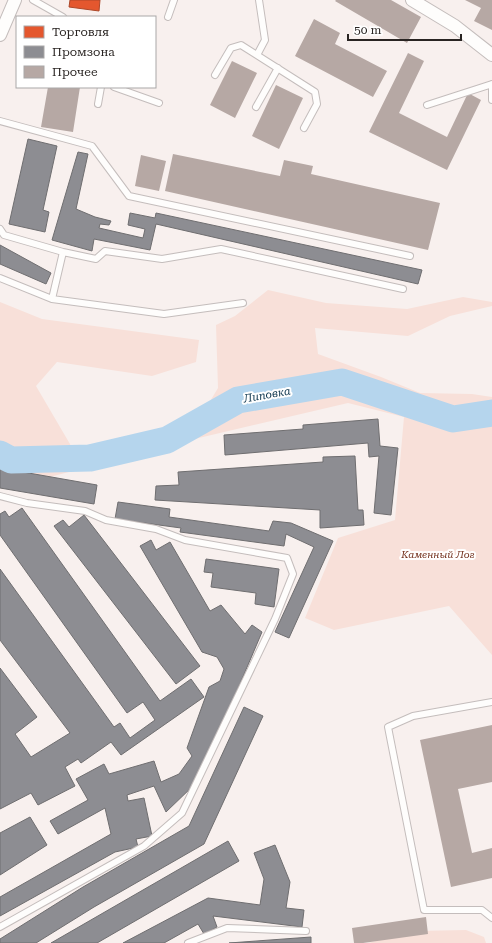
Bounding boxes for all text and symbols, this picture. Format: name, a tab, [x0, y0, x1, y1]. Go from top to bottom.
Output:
legend	[16, 16, 156, 88]
scale bar	[348, 16, 461, 42]
text: 50 m	[354, 23, 381, 37]
text: Торговля	[52, 25, 109, 39]
text: Промзона	[52, 45, 115, 59]
text: Прочее	[52, 65, 98, 79]
water label: Липовка	[241, 384, 292, 406]
park label: Каменный Лог	[400, 549, 475, 560]

